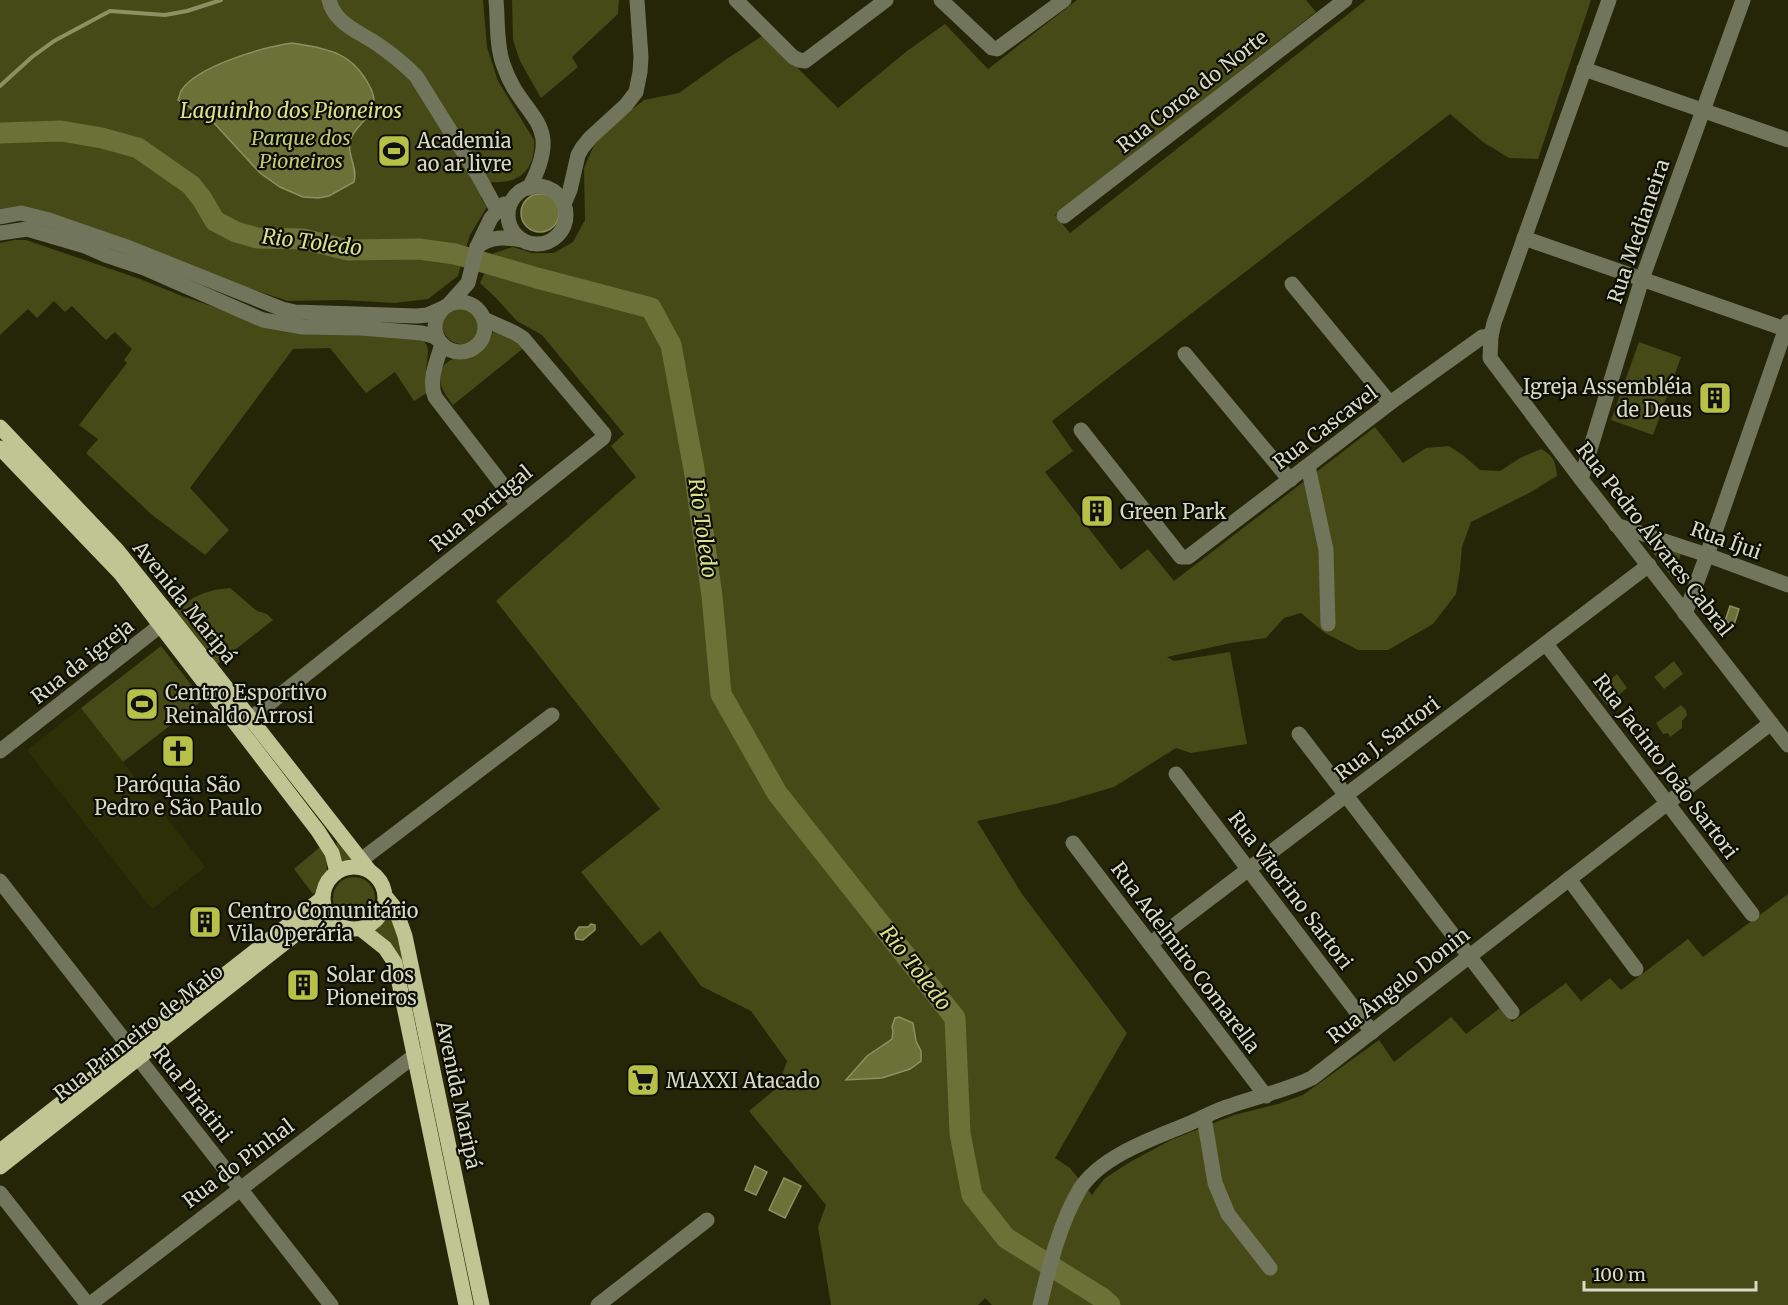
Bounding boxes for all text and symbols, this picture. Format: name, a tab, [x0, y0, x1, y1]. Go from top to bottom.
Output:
street label: Rua Coroa do Norte	[1112, 24, 1272, 158]
water label: Laguinho dos Pioneiros	[180, 97, 402, 124]
park label: Parque dos Pioneiros	[251, 125, 351, 173]
place label: Academia ao ar livre	[416, 128, 512, 176]
sports icon: Academia ao ar livre	[376, 133, 412, 169]
street label: Rua Medianeira	[1602, 155, 1674, 306]
water label: Rio Toledo	[260, 222, 364, 262]
place label: Igreja Assembléia de Deus	[1523, 374, 1692, 422]
street label: Rua Cascavel	[1268, 380, 1382, 474]
building icon: Igreja Assembléia de Deus	[1697, 380, 1733, 416]
street label: Rua Pedro Álvares Cabral	[1571, 436, 1740, 641]
street label: Rua Portugal	[425, 459, 537, 557]
water label: Rio Toledo	[683, 476, 723, 580]
building icon: Green Park	[1079, 493, 1115, 529]
place label: Green Park	[1120, 499, 1227, 524]
street label: Rua Íjui	[1687, 514, 1766, 564]
street label: Avenida Maripá	[127, 535, 242, 669]
street label: Rua da igreja	[26, 613, 139, 709]
street label: Rua Jacinto João Sartori	[1588, 669, 1744, 863]
place label: Centro Esportivo Reinaldo Arrosi	[165, 680, 327, 728]
sports icon: Centro Esportivo Reinaldo Arrosi	[124, 686, 160, 722]
street label: Rua J. Sartori	[1330, 691, 1444, 785]
church icon: Paróquia São Pedro e São Paulo	[160, 733, 196, 769]
place label: Paróquia São Pedro e São Paulo	[94, 772, 262, 820]
street label: Rua Vitorino Sartori	[1223, 806, 1359, 974]
street label: Rua Adelmiro Comarella	[1106, 857, 1266, 1058]
place label: Centro Comunitário Vila Operária	[227, 898, 419, 946]
building icon: Centro Comunitário Vila Operária	[187, 904, 223, 940]
water label: Rio Toledo	[874, 920, 958, 1016]
street label: Rua Ângelo Donin	[1321, 921, 1474, 1048]
street label: Rua Primeiro de Maio	[49, 958, 228, 1106]
place label: Solar dos Pioneiros	[326, 962, 417, 1010]
building icon: Solar dos Pioneiros	[285, 967, 321, 1003]
street label: Avenida Maripá	[431, 1018, 487, 1172]
street label: Rua Piratini	[148, 1041, 238, 1147]
supermarket icon: MAXXI Atacado	[625, 1062, 661, 1098]
place label: MAXXI Atacado	[666, 1068, 820, 1093]
street label: Rua do Pinhal	[177, 1113, 299, 1213]
scale bar	[1584, 1254, 1756, 1292]
text: 100 m	[1593, 1263, 1646, 1286]

